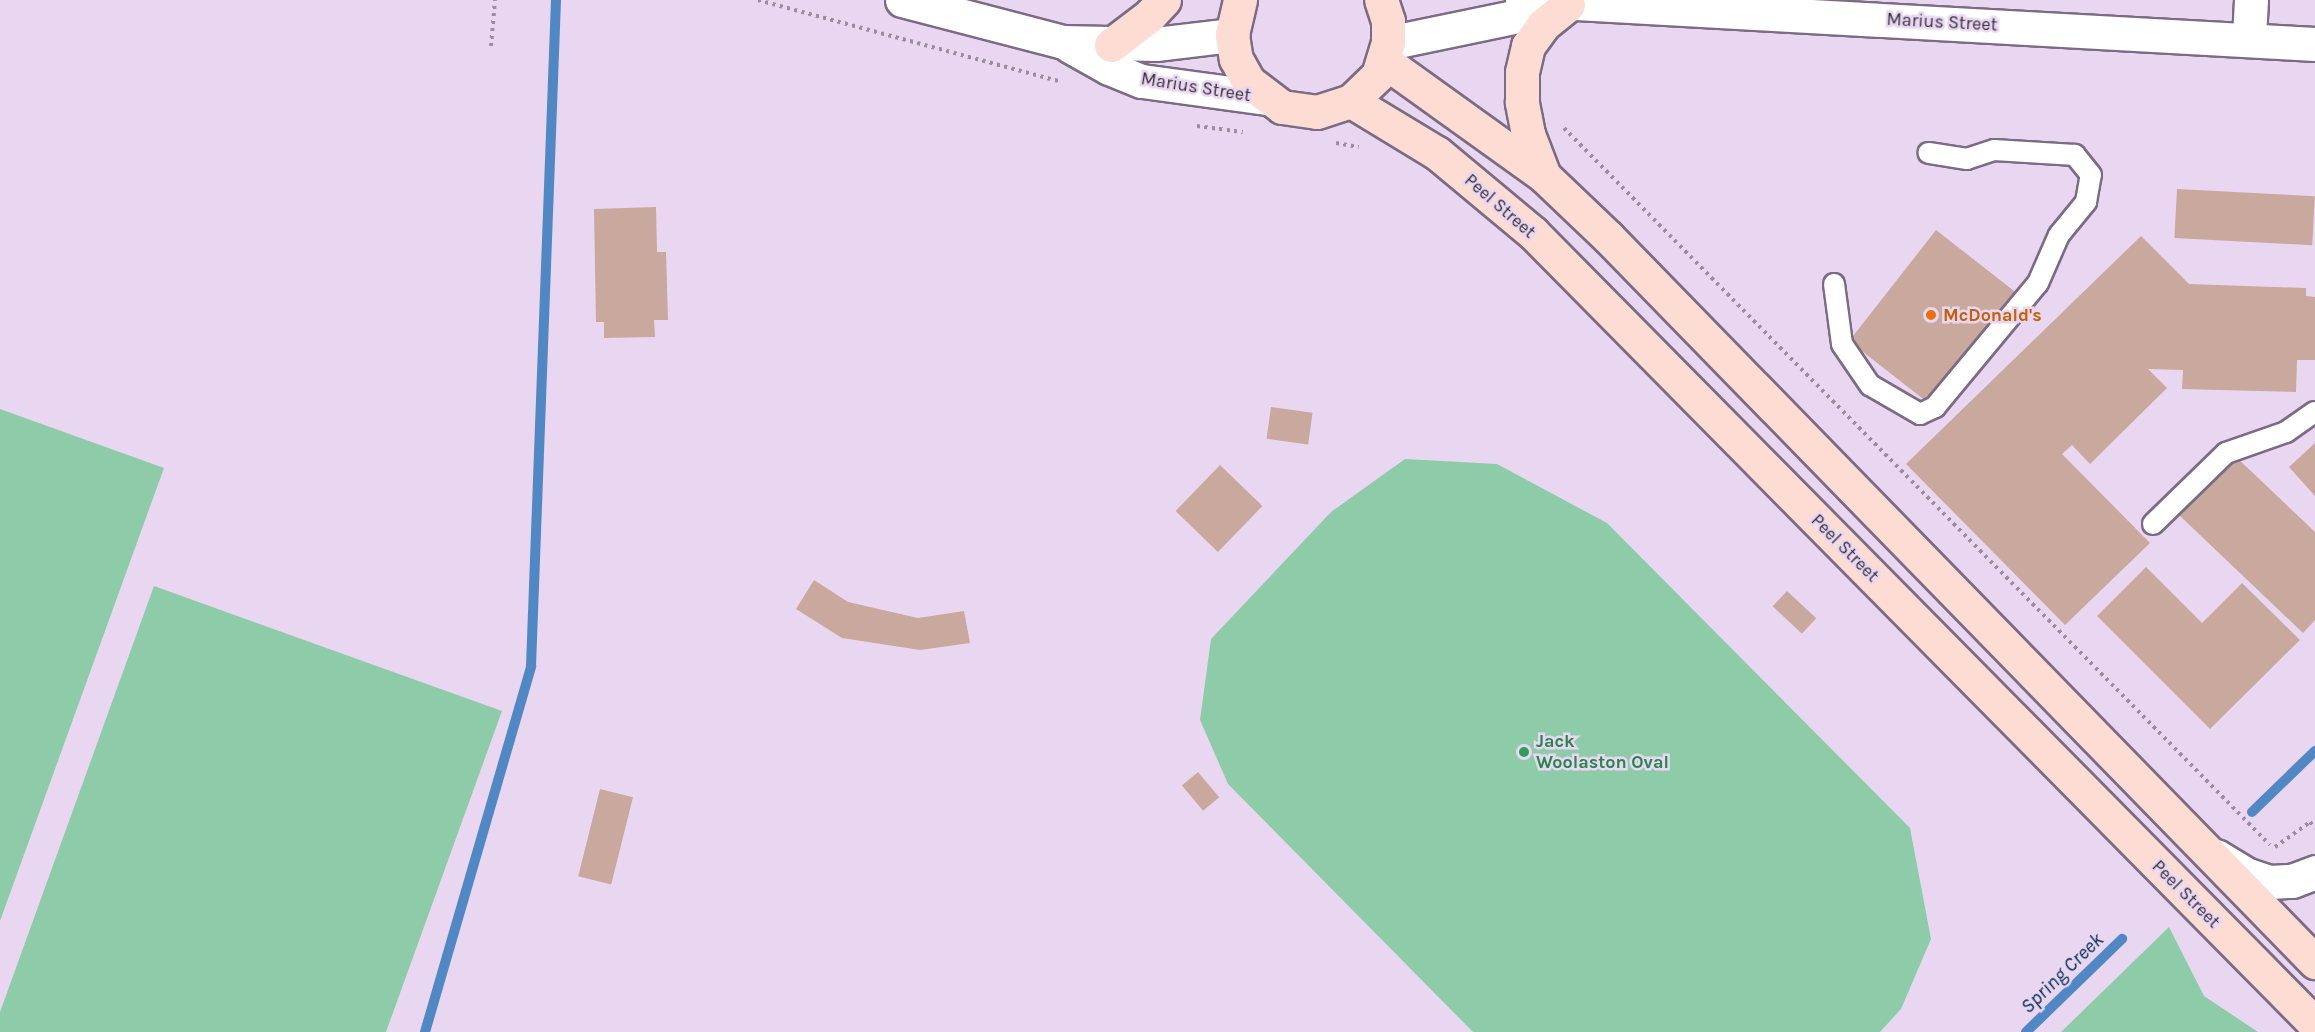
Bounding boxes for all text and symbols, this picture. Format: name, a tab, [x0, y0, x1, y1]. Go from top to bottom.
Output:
street label: Marius Street	[1886, 8, 1998, 36]
street label: Marius Street	[1139, 68, 1253, 106]
street label: Peel Street	[1460, 169, 1540, 243]
place label: McDonald's	[1943, 304, 2042, 326]
marker: McDonald's	[1924, 308, 1938, 322]
street label: Peel Street	[1807, 510, 1883, 586]
place label: Jack Woolaston Oval	[1536, 731, 1669, 774]
marker: Jack Woolaston Oval	[1517, 745, 1531, 759]
street label: Peel Street	[2148, 856, 2224, 932]
water label: Spring Creek	[2016, 928, 2108, 1018]

